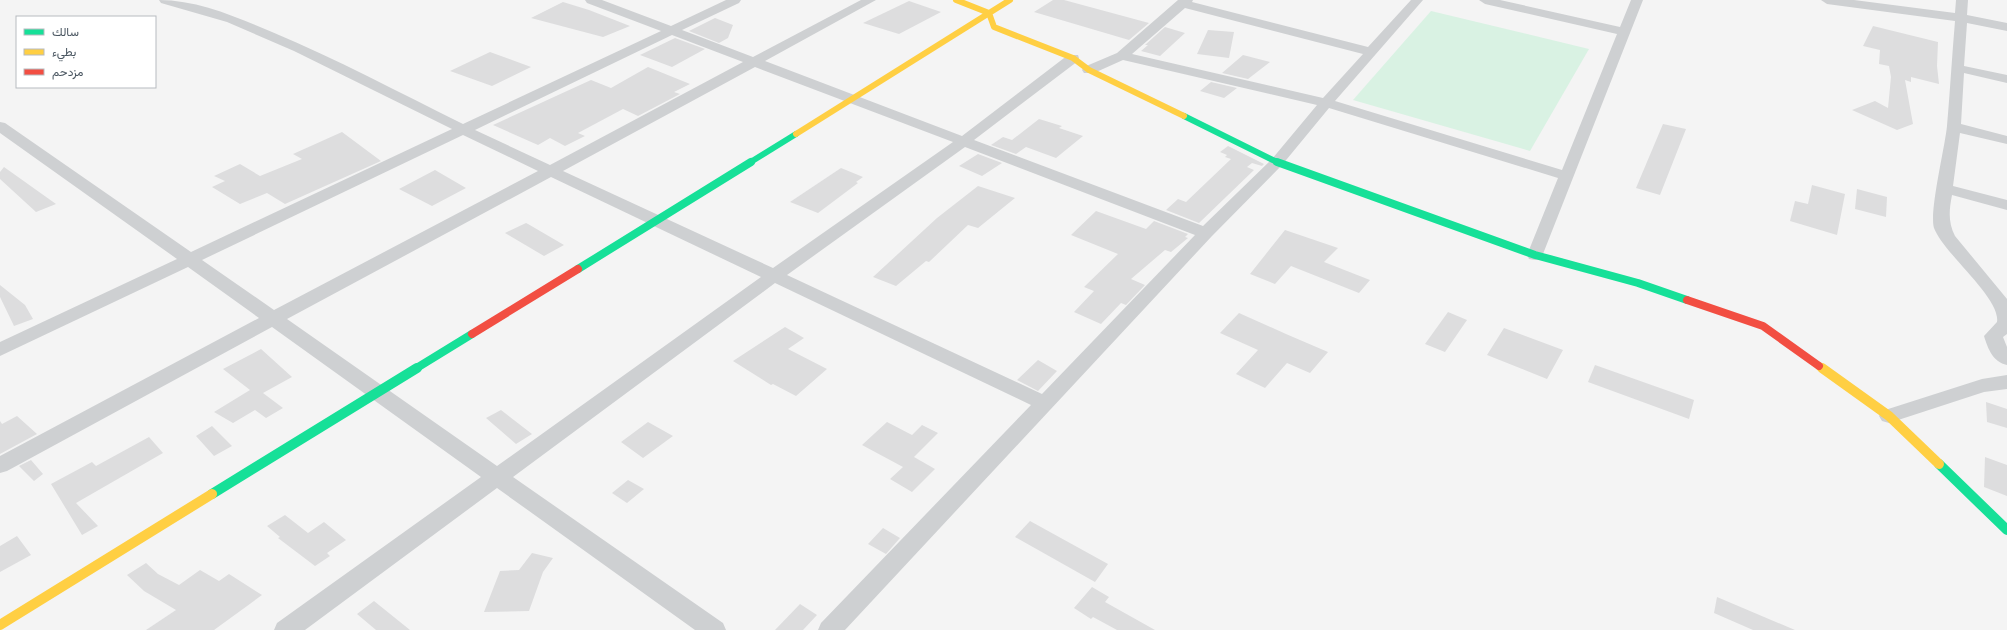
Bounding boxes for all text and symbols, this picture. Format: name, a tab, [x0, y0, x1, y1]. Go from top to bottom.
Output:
legend	[16, 16, 156, 88]
text: سالك	[52, 24, 79, 38]
text: بطيء	[52, 44, 76, 62]
text: مزدحم	[52, 64, 83, 80]

